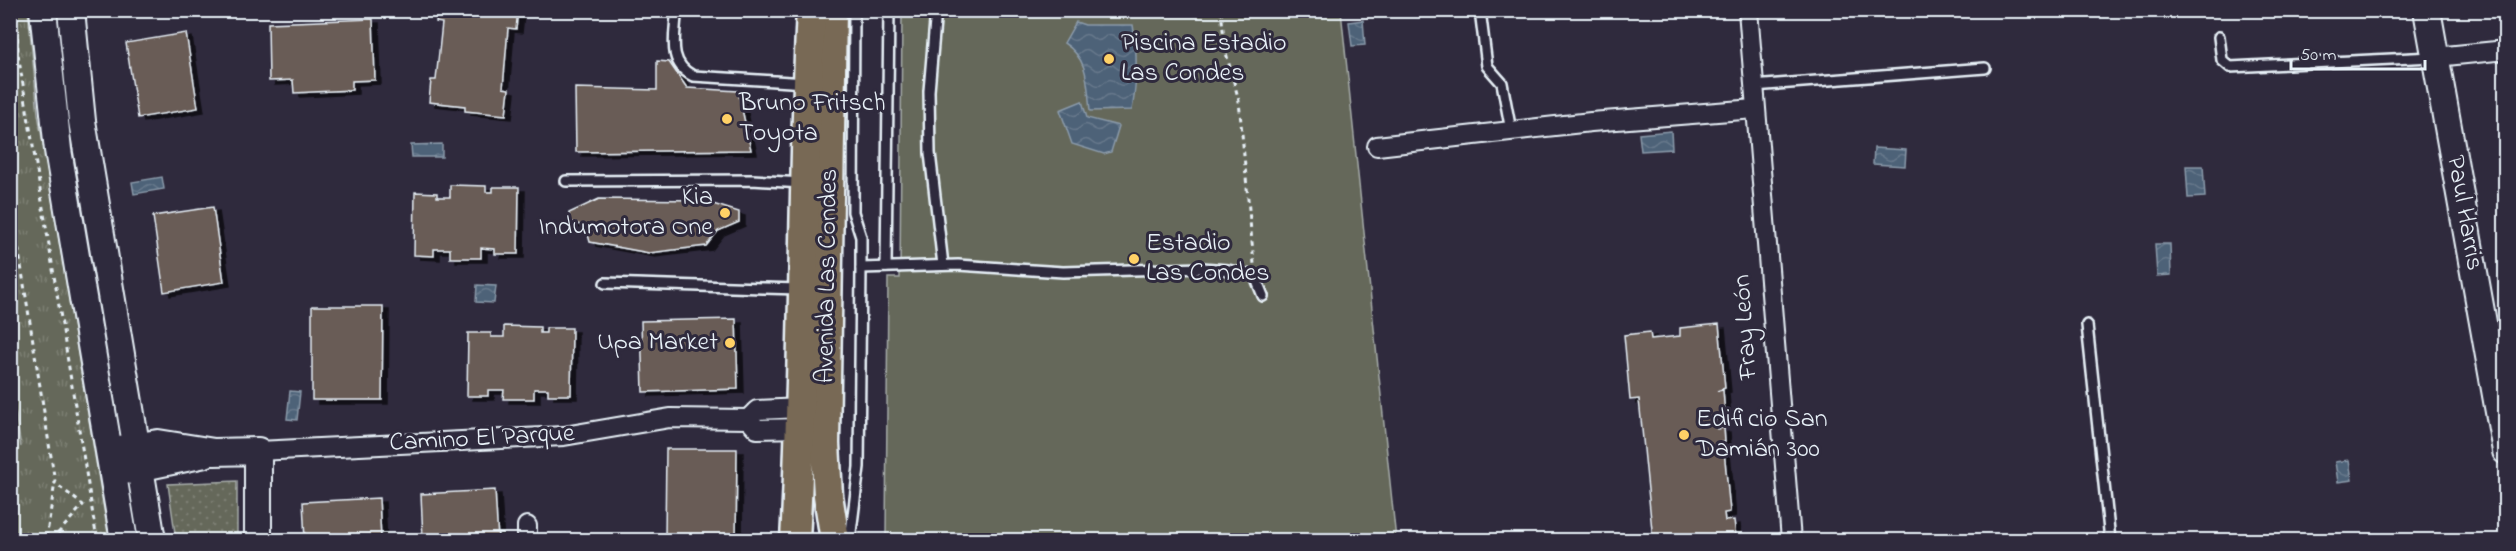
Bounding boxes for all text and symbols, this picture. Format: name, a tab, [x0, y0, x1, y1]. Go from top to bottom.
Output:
place label: Piscina Estadio Las Condes	[1121, 25, 1287, 93]
scale bar	[2291, 33, 2424, 71]
text: 50 m	[2300, 43, 2337, 69]
marker: Piscina Estadio Las Condes	[1102, 52, 1116, 66]
place label: Bruno Fritsch Toyota	[738, 85, 886, 153]
marker: Bruno Fritsch Toyota	[720, 112, 734, 126]
street label: Paul Harris	[2435, 152, 2493, 274]
street label: Avenida Las Condes	[807, 168, 849, 384]
place label: Kia Indumotora One	[539, 179, 713, 247]
marker: Kia Indumotora One	[718, 206, 732, 220]
place label: Estadio Las Condes	[1146, 225, 1270, 293]
marker: Estadio Las Condes	[1127, 252, 1141, 266]
street label: Fray León	[1723, 273, 1769, 382]
place label: Upa Market	[597, 324, 718, 362]
marker: Upa Market	[723, 336, 737, 350]
place label: Edificio San Damián 300	[1695, 401, 1828, 469]
street label: Camino El Parque	[388, 415, 576, 463]
marker: Edificio San Damián 300	[1677, 428, 1691, 442]

